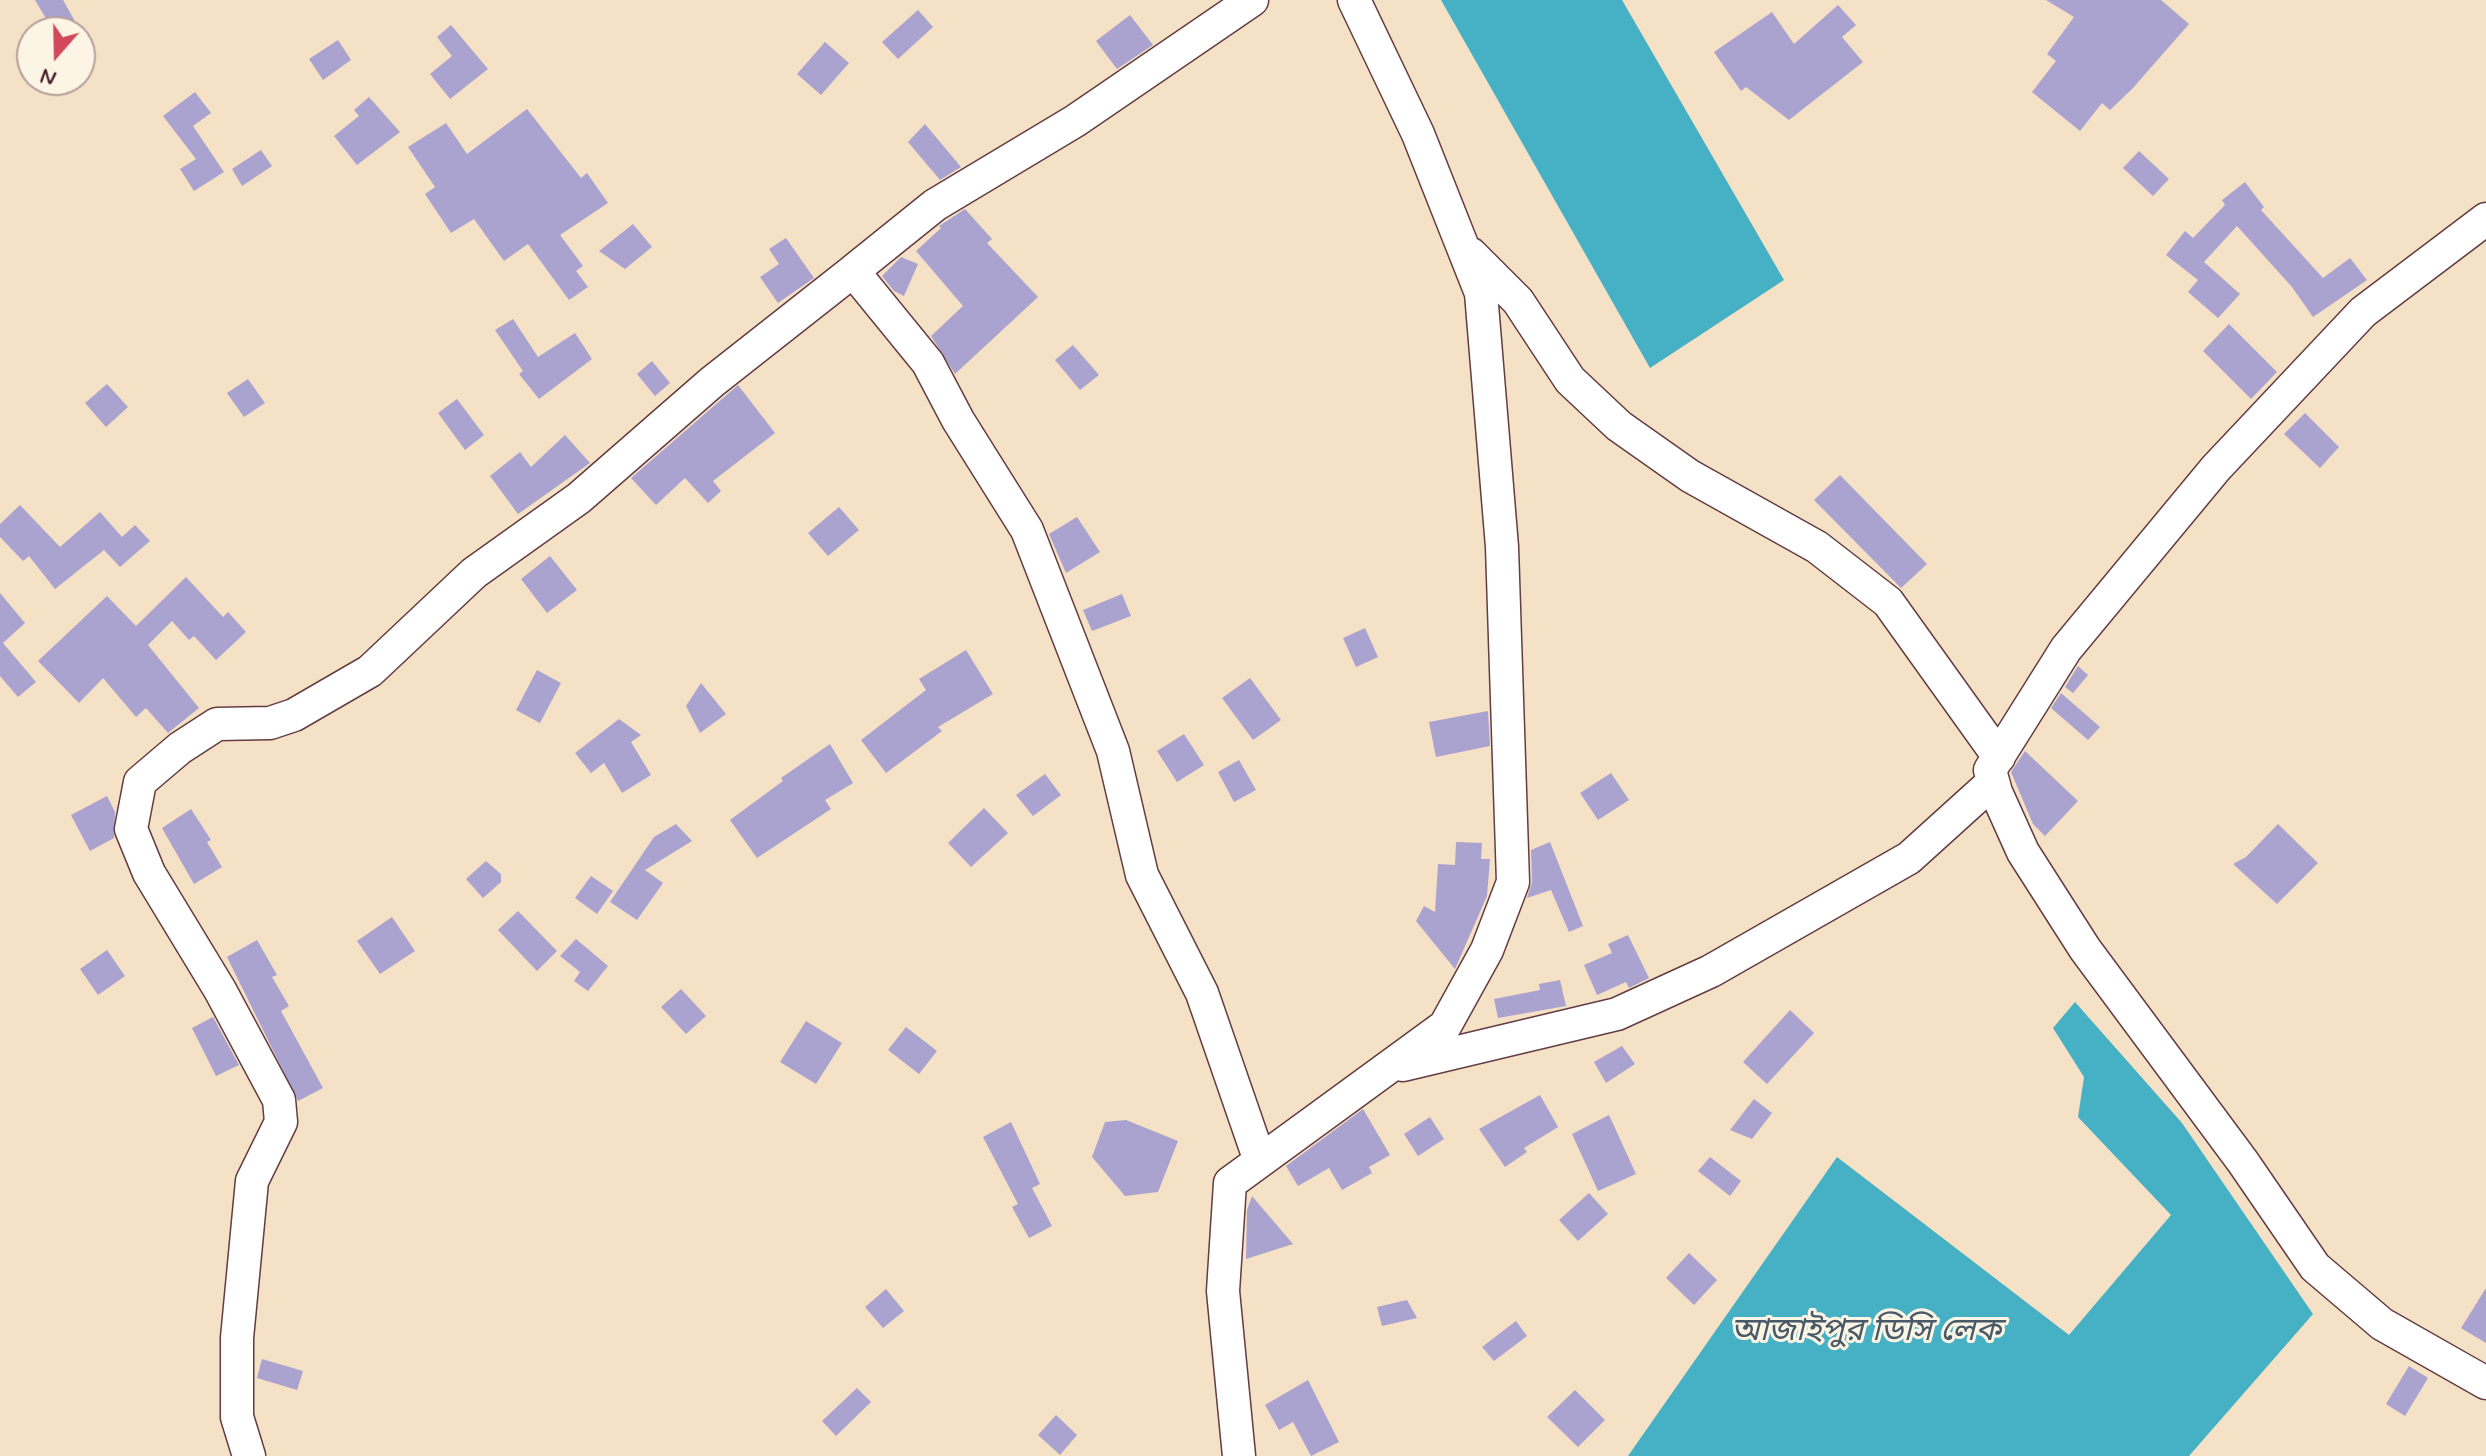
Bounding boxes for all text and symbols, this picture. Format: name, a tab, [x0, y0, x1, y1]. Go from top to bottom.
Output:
north arrow	[16, 16, 96, 96]
text: N	[37, 61, 60, 92]
water label: আজাইপুর ডিসি লেক	[1731, 1314, 2001, 1352]

